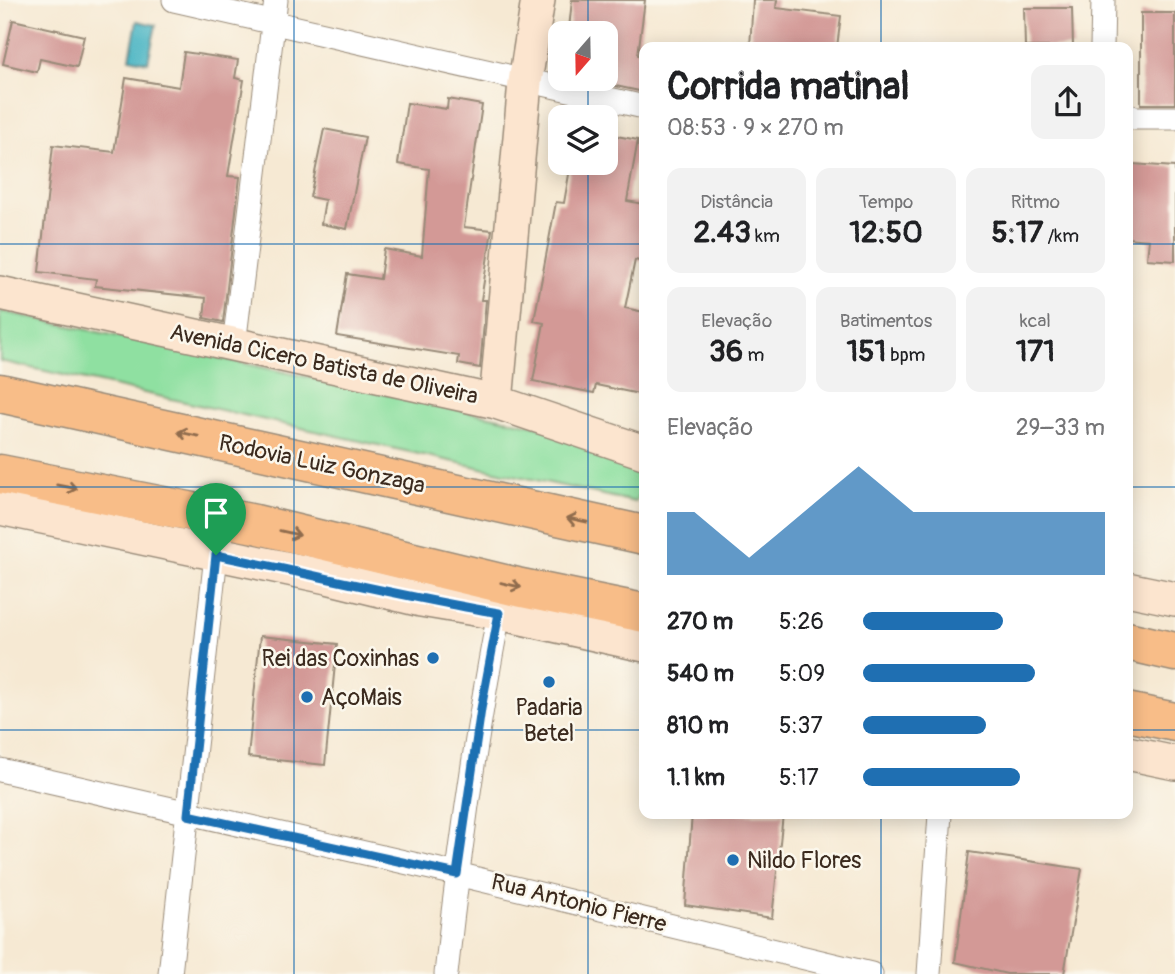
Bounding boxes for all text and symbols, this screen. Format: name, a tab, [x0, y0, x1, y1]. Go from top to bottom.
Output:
north arrow	[548, 21, 618, 91]
map controls	[548, 21, 618, 175]
text: Corrida matinal	[667, 63, 909, 111]
button: share	[1031, 65, 1105, 139]
button: layers	[548, 105, 618, 175]
text: 08:53 · 9 × 270 m	[667, 113, 844, 142]
text: Distância	[700, 190, 773, 214]
text: Tempo	[859, 190, 913, 214]
text: Ritmo	[1011, 190, 1060, 214]
text: 2.43	[693, 214, 751, 251]
text: 12:50	[849, 214, 923, 251]
text: 5:17	[992, 214, 1043, 251]
text: km	[751, 224, 780, 248]
text: /km	[1043, 224, 1079, 248]
text: Elevação	[701, 309, 772, 333]
text: Batimentos	[840, 309, 932, 333]
text: kcal	[1020, 309, 1051, 333]
street label: Avenida Cicero Batista de Oliveira	[167, 317, 481, 411]
text: 36	[709, 333, 743, 370]
text: 151	[846, 333, 886, 370]
text: 171	[1016, 333, 1055, 370]
text: m	[743, 343, 764, 367]
text: bpm	[886, 343, 926, 367]
text: Elevação	[667, 413, 753, 442]
text: 29–33 m	[1016, 413, 1105, 442]
one-way arrow	[177, 427, 200, 440]
street label: Rodovia Luiz Gonzaga	[216, 428, 428, 500]
one-way arrow	[55, 481, 78, 495]
pin	[186, 483, 246, 555]
icon: arrive	[197, 494, 235, 532]
one-way arrow	[566, 512, 589, 526]
one-way arrow	[278, 527, 301, 540]
one-way arrow	[499, 579, 522, 593]
text: 270 m	[667, 607, 733, 636]
text: 5:26	[779, 607, 824, 636]
place label: Rei das Coxinhas	[262, 644, 419, 673]
marker: Rei das Coxinhas	[425, 650, 441, 666]
text: 540 m	[667, 659, 734, 688]
text: 5:09	[779, 659, 825, 688]
marker: Padaria Betel	[541, 674, 557, 690]
place label: AçoMais	[321, 683, 402, 712]
marker: AçoMais	[299, 689, 315, 705]
place label: Padaria Betel	[515, 693, 583, 748]
text: 810 m	[667, 711, 729, 740]
text: 5:37	[779, 711, 823, 740]
text: 1.1 km	[667, 763, 725, 792]
text: 5:17	[779, 763, 819, 792]
place label: Nildo Flores	[747, 846, 861, 875]
marker: Nildo Flores	[725, 852, 741, 868]
street label: Rua Antonio Pierre	[488, 867, 670, 939]

